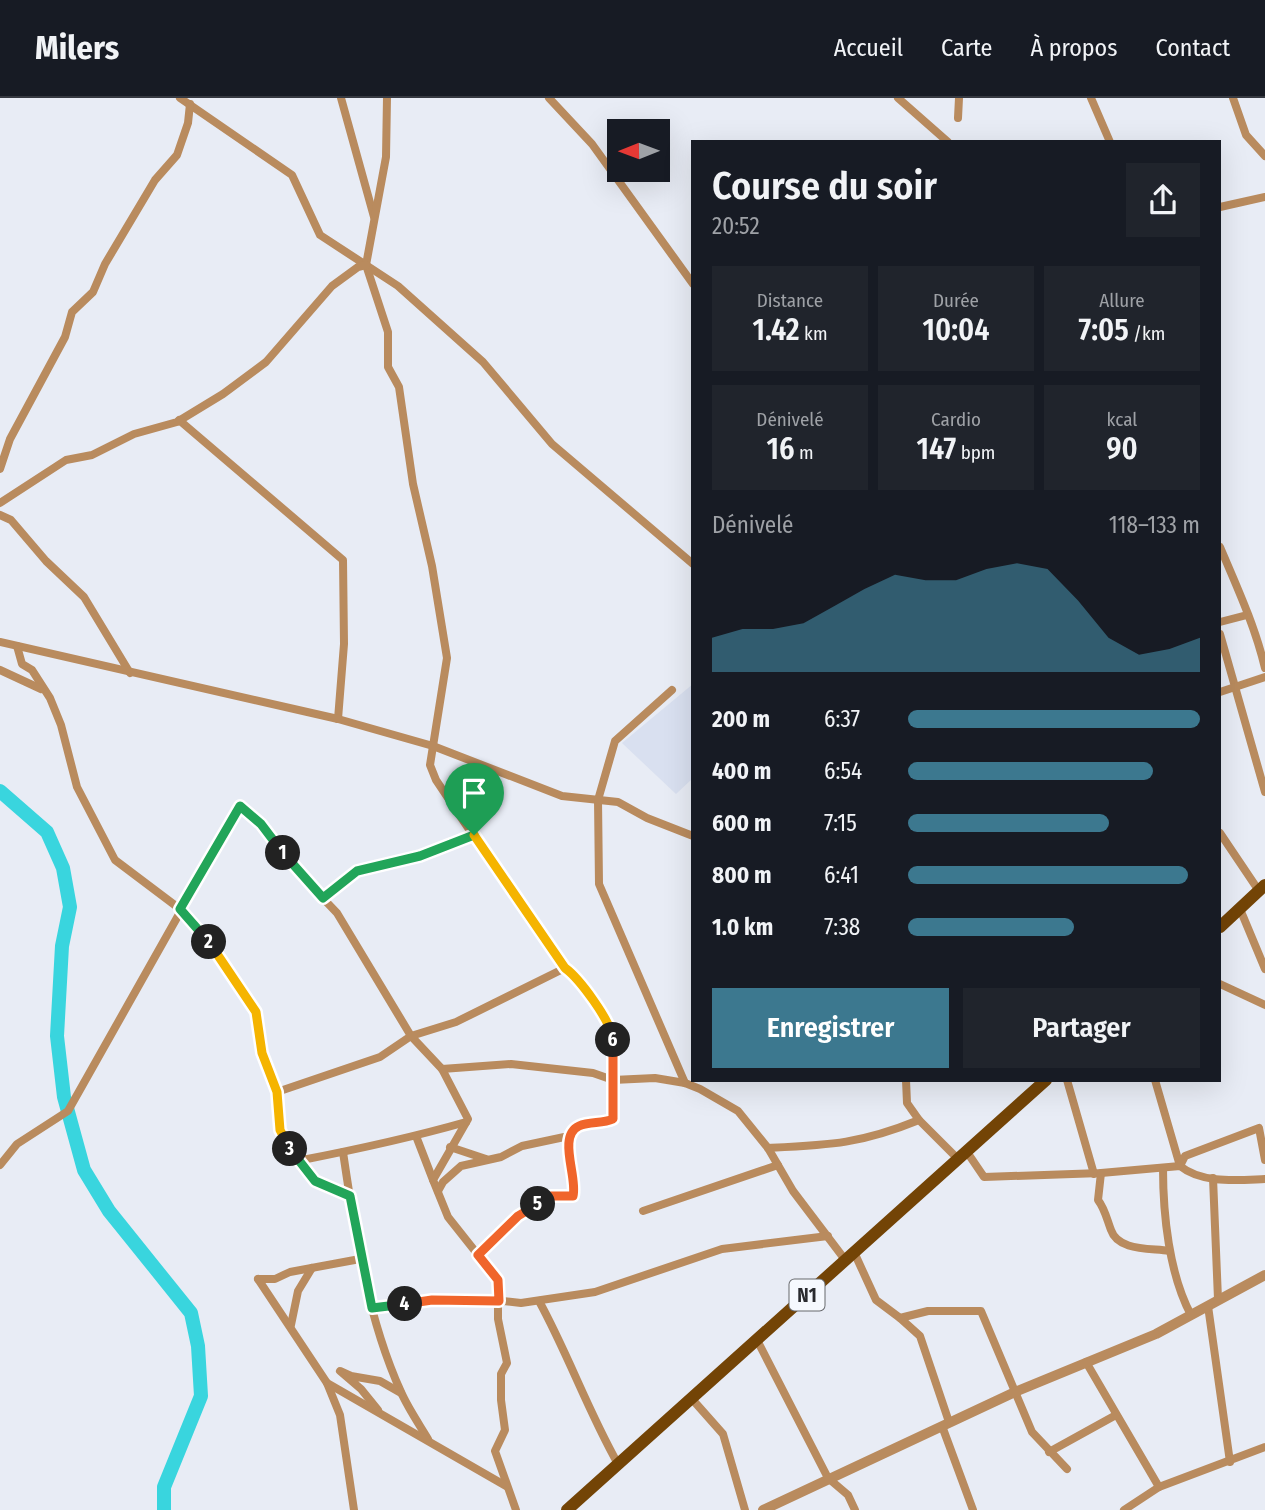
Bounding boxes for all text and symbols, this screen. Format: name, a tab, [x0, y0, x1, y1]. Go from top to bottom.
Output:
text: Milers	[35, 28, 119, 68]
text: Accueil	[834, 34, 903, 62]
text: Carte	[941, 34, 992, 62]
text: À propos	[1030, 34, 1117, 62]
text: Contact	[1155, 34, 1230, 62]
north arrow	[607, 119, 670, 182]
map controls	[607, 119, 670, 182]
text: Course du soir	[712, 163, 937, 209]
button: share	[1126, 163, 1200, 237]
text: 20:52	[712, 212, 760, 240]
text: Distance	[757, 289, 823, 312]
text: Durée	[933, 289, 979, 312]
text: Allure	[1099, 289, 1145, 312]
text: 1.42	[752, 312, 800, 348]
text: 10:04	[923, 312, 989, 348]
text: 7:05	[1079, 312, 1129, 348]
text: km	[800, 322, 828, 345]
text: /km	[1129, 322, 1165, 345]
text: Dénivelé	[756, 408, 824, 431]
text: Cardio	[931, 408, 981, 431]
text: kcal	[1107, 408, 1137, 431]
text: 16	[766, 431, 794, 467]
text: 147	[917, 431, 956, 467]
text: 90	[1106, 431, 1138, 467]
text: m	[794, 441, 814, 464]
text: bpm	[956, 441, 995, 464]
text: Dénivelé	[712, 511, 793, 539]
text: 118–133 m	[1109, 511, 1200, 539]
text: 200 m	[712, 705, 770, 733]
text: 6:37	[824, 705, 860, 733]
text: 400 m	[712, 757, 771, 785]
text: 6:54	[824, 757, 862, 785]
pin	[444, 763, 504, 835]
icon: arrive	[455, 774, 493, 812]
text: 600 m	[712, 809, 771, 837]
text: 7:15	[824, 809, 857, 837]
pin: 1	[266, 836, 300, 870]
text: 1	[278, 841, 287, 864]
text: 800 m	[712, 861, 772, 889]
text: 6:41	[824, 861, 859, 889]
text: 1.0 km	[712, 913, 773, 941]
text: 7:38	[824, 913, 860, 941]
pin: 2	[192, 924, 227, 960]
text: 2	[204, 930, 213, 953]
button: Enregistrer	[712, 988, 949, 1068]
button: Partager	[963, 988, 1200, 1068]
pin: 6	[596, 1023, 630, 1058]
text: 6	[608, 1028, 617, 1051]
pin: 3	[272, 1132, 308, 1166]
text: 3	[285, 1137, 294, 1160]
pin: 5	[520, 1186, 556, 1222]
text: 5	[533, 1192, 542, 1215]
road number: N1	[790, 1280, 824, 1310]
pin: 4	[388, 1286, 422, 1322]
text: 4	[400, 1292, 409, 1315]

